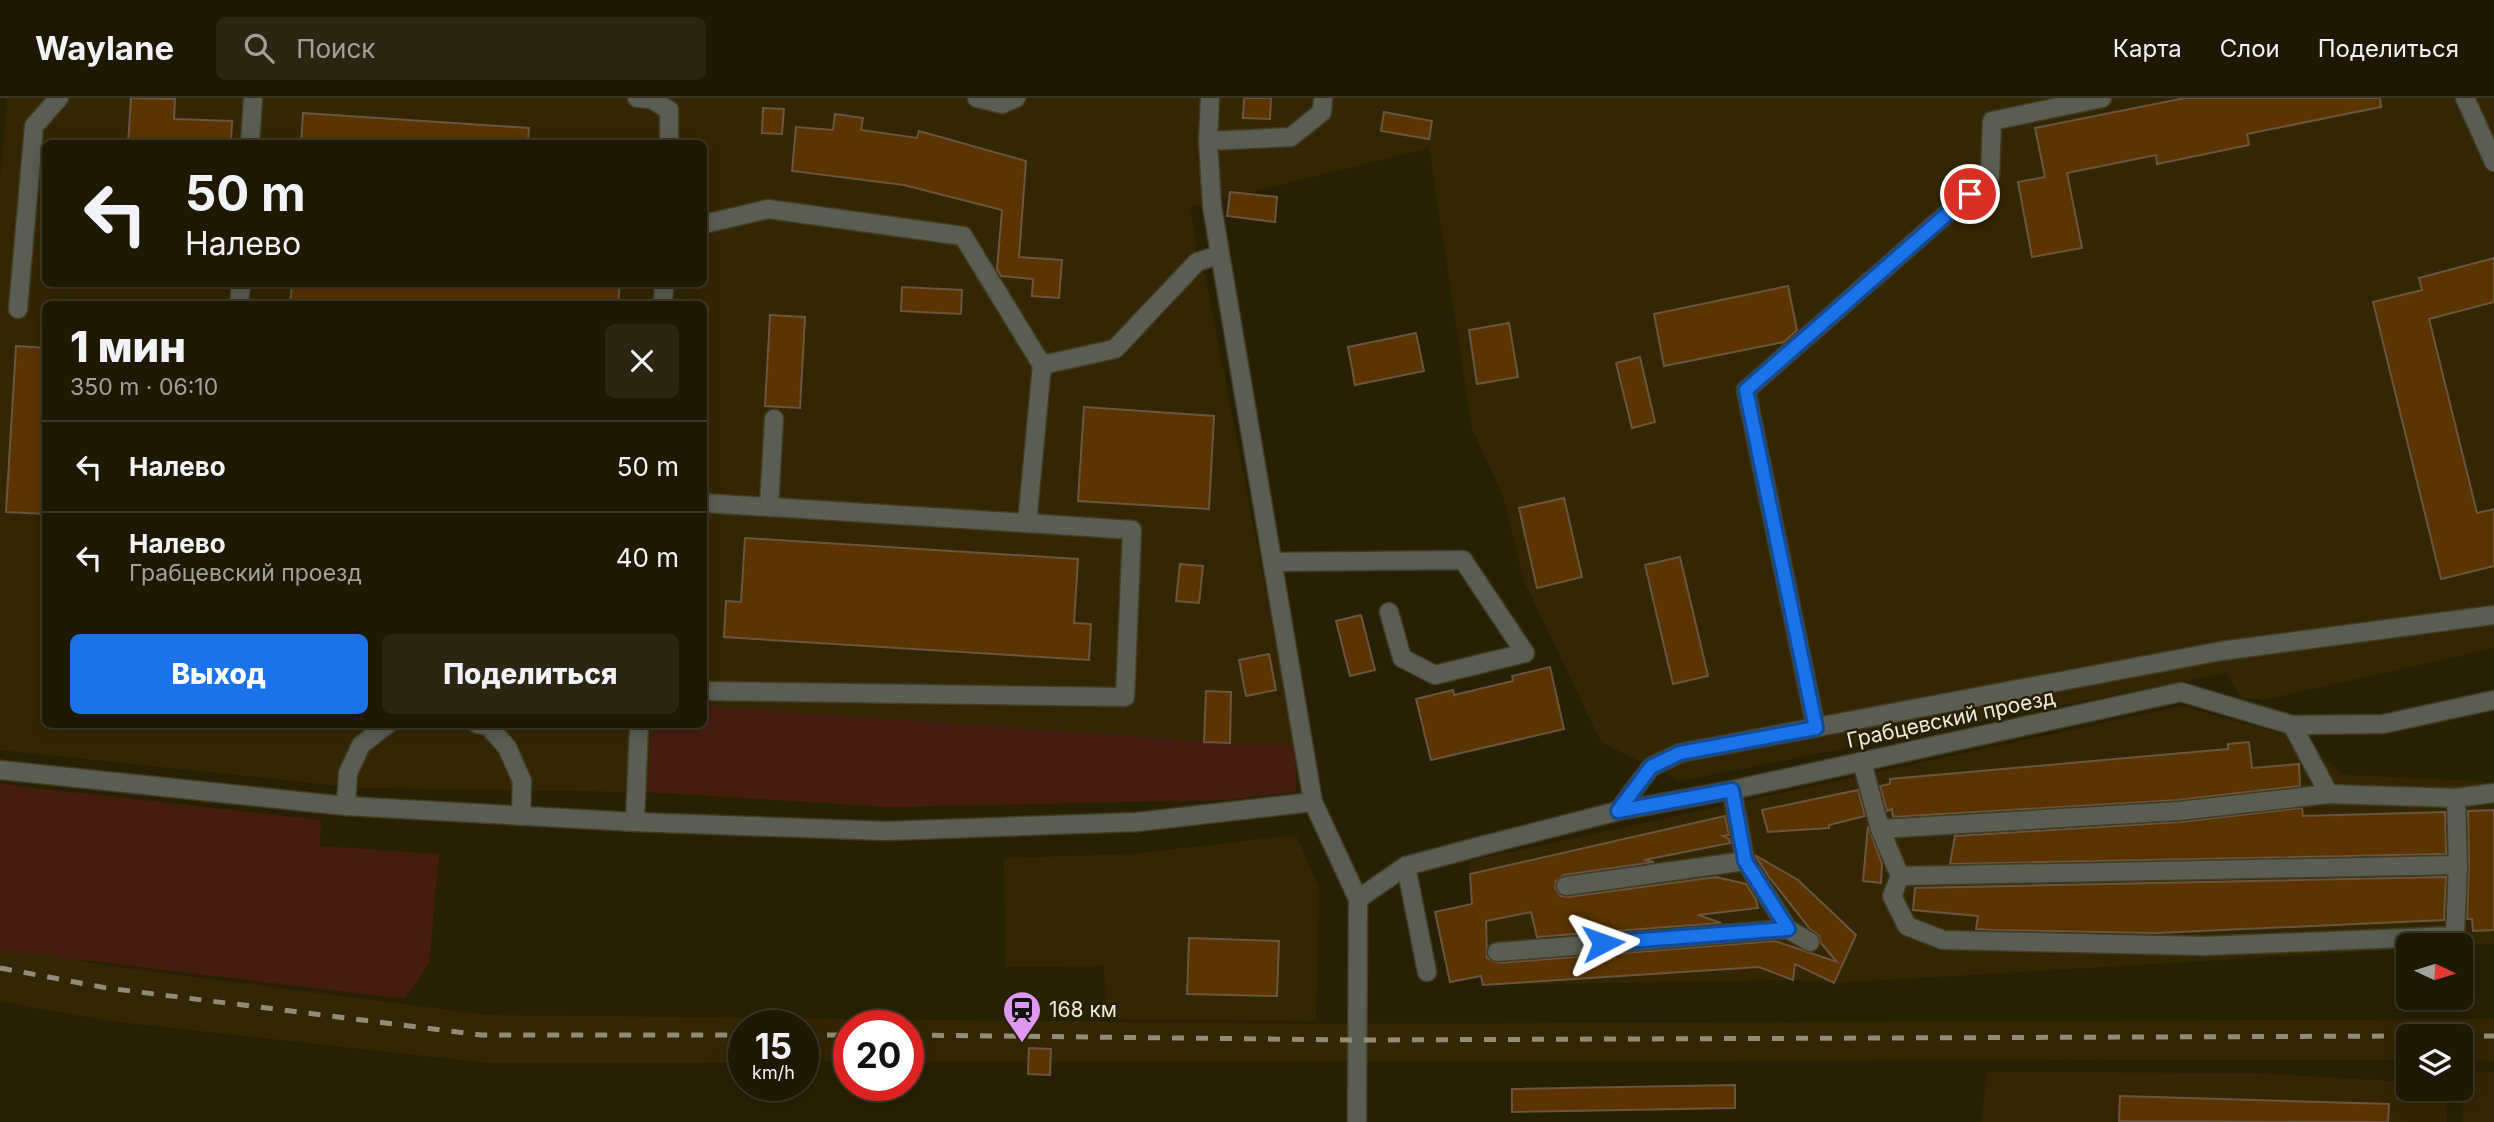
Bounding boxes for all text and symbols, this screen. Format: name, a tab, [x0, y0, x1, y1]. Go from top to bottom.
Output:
search box	[216, 17, 706, 80]
text: Waylane	[35, 28, 174, 68]
icon: search	[240, 29, 278, 67]
text: Поиск	[296, 33, 375, 64]
text: Карта	[2113, 34, 2182, 63]
text: Слои	[2220, 34, 2280, 63]
text: Поделиться	[2318, 34, 2459, 63]
text: 50 m	[185, 164, 306, 223]
pin	[1940, 164, 2000, 224]
icon: left	[70, 168, 161, 259]
icon: arrive	[1951, 175, 1989, 213]
text: Налево	[185, 224, 301, 263]
text: 1 мин	[70, 321, 186, 372]
button: close	[605, 324, 679, 398]
text: 350 m · 06:10	[70, 373, 218, 401]
icon: left	[70, 448, 108, 486]
text: Налево	[129, 451, 226, 482]
text: 50 m	[617, 451, 679, 482]
text: Налево	[129, 528, 226, 559]
icon: left	[70, 539, 108, 577]
text: 40 m	[616, 542, 679, 573]
text: Грабцевский проезд	[129, 559, 362, 587]
button: Выход	[70, 634, 368, 714]
button: Поделиться	[382, 634, 679, 714]
street label: Грабцевский проезд	[1844, 684, 2057, 753]
position arrow	[1566, 906, 1640, 980]
north arrow	[2396, 933, 2473, 1010]
map controls	[2396, 933, 2473, 1101]
station icon: 168 км	[1001, 989, 1043, 1044]
place label: 168 км	[1049, 997, 1117, 1022]
speed limit sign: 20	[833, 1010, 924, 1101]
button: layers	[2396, 1024, 2473, 1101]
text: 15	[755, 1025, 792, 1067]
text: km/h	[752, 1062, 795, 1083]

